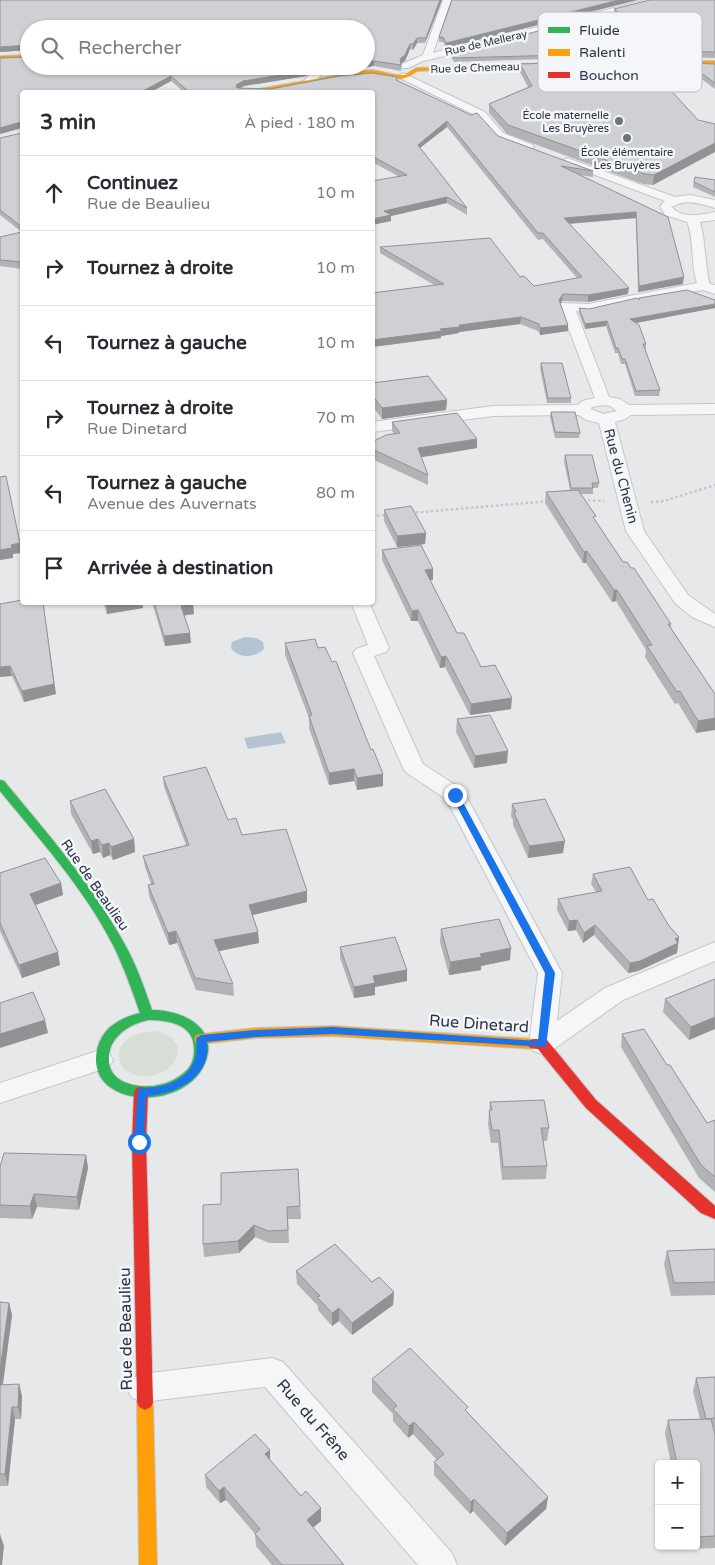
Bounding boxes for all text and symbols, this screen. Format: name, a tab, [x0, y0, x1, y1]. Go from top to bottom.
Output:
legend	[538, 12, 702, 92]
search box	[20, 20, 375, 75]
text: Fluide	[579, 22, 620, 39]
street label: Rue de Melleray	[443, 27, 529, 59]
icon: search	[38, 34, 66, 62]
text: Rechercher	[78, 37, 181, 59]
text: Ralenti	[579, 44, 625, 61]
street label: Rue de Chemeau	[430, 60, 520, 76]
text: Bouchon	[579, 67, 639, 84]
place label: École maternelle Les Bruyères	[522, 108, 609, 135]
text: 3 min	[40, 110, 96, 135]
text: À pied · 180 m	[244, 113, 355, 133]
marker: École maternelle Les Bruyères	[613, 115, 625, 127]
marker: École élémentaire Les Bruyères	[621, 132, 633, 144]
place label: École élémentaire Les Bruyères	[581, 145, 673, 172]
text: Continuez	[87, 172, 178, 194]
icon: ahead	[40, 179, 68, 207]
text: 10 m	[316, 183, 355, 203]
text: Rue de Beaulieu	[87, 194, 210, 214]
icon: right	[40, 254, 68, 282]
text: Tournez à droite	[87, 257, 233, 279]
text: 10 m	[316, 258, 355, 278]
icon: left	[40, 329, 68, 357]
text: Tournez à gauche	[87, 332, 247, 354]
text: 10 m	[316, 333, 355, 353]
text: Tournez à droite	[87, 397, 233, 419]
icon: right	[40, 404, 68, 432]
text: 70 m	[316, 408, 355, 428]
text: Rue Dinetard	[87, 419, 187, 439]
street label: Rue du Chenin	[600, 427, 642, 525]
text: Tournez à gauche	[87, 472, 247, 494]
icon: left	[40, 479, 68, 507]
text: 80 m	[316, 483, 355, 503]
text: Avenue des Auvernats	[87, 494, 257, 514]
icon: arrive	[40, 554, 68, 582]
text: Arrivée à destination	[87, 557, 273, 579]
route end	[444, 784, 467, 807]
street label: Rue de Beaulieu	[57, 836, 133, 934]
street label: Rue Dinetard	[428, 1011, 530, 1037]
route start	[128, 1131, 151, 1154]
street label: Rue de Beaulieu	[115, 1267, 137, 1391]
street label: Rue du Frêne	[272, 1375, 354, 1465]
map controls	[655, 1460, 700, 1550]
button: +	[655, 1460, 700, 1505]
button: −	[655, 1505, 700, 1550]

